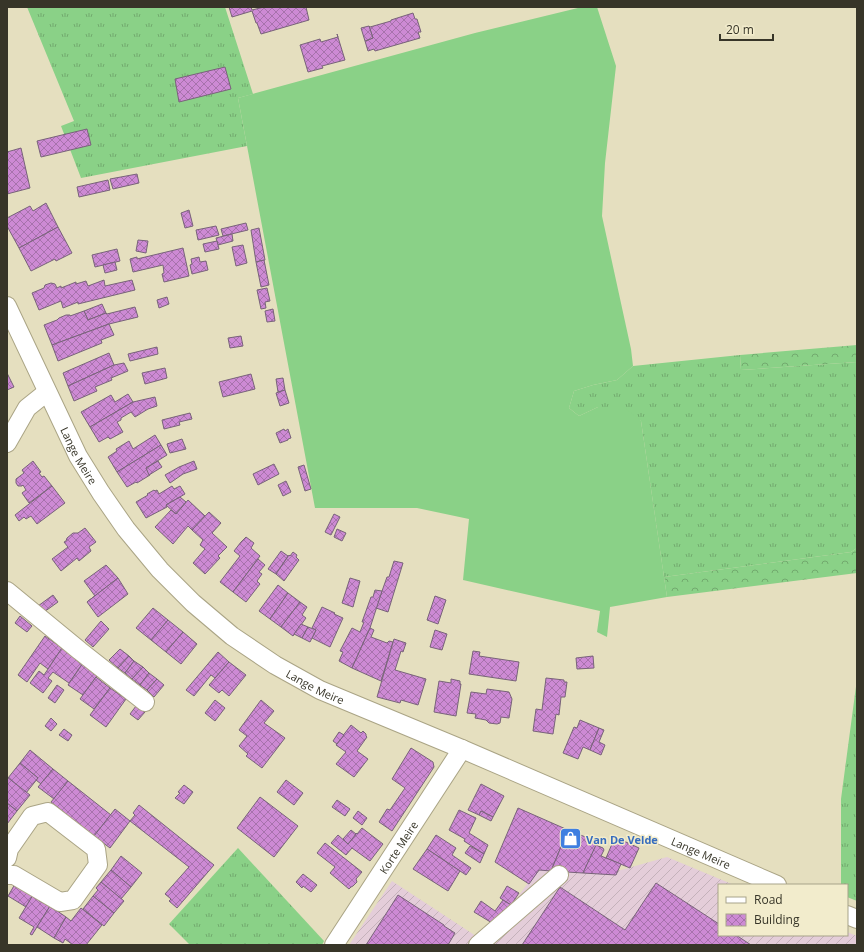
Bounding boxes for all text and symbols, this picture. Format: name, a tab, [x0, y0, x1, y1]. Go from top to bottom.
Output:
scale bar	[720, 16, 773, 42]
text: 20 m	[726, 21, 754, 38]
street label: Lange Meire	[58, 424, 101, 487]
street label: Lange Meire	[284, 665, 347, 707]
street label: Korte Meire	[375, 818, 421, 876]
shop icon: Van De Velde	[557, 826, 583, 852]
place label: Van De Velde	[586, 832, 658, 847]
street label: Lange Meire	[669, 833, 733, 872]
legend	[718, 884, 848, 936]
text: Road	[754, 891, 783, 908]
text: Building	[754, 911, 800, 928]

